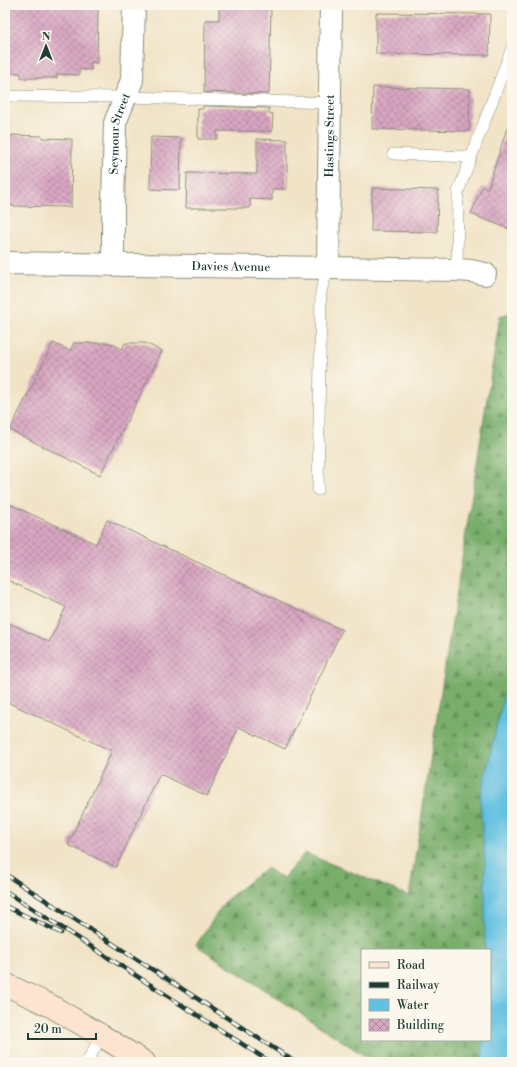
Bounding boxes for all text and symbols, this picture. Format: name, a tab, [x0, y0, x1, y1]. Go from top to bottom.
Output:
north arrow	[26, 26, 66, 66]
text: N	[42, 30, 51, 44]
street label: Seymour Street	[107, 90, 134, 175]
street label: Hastings Street	[322, 94, 338, 178]
street label: Davies Avenue	[192, 259, 270, 275]
legend	[361, 949, 491, 1041]
text: Road	[397, 958, 425, 973]
text: Railway	[397, 978, 439, 993]
text: Water	[396, 998, 429, 1013]
scale bar	[28, 1015, 96, 1041]
text: Building	[396, 1018, 445, 1033]
text: 20 m	[34, 1022, 62, 1037]

